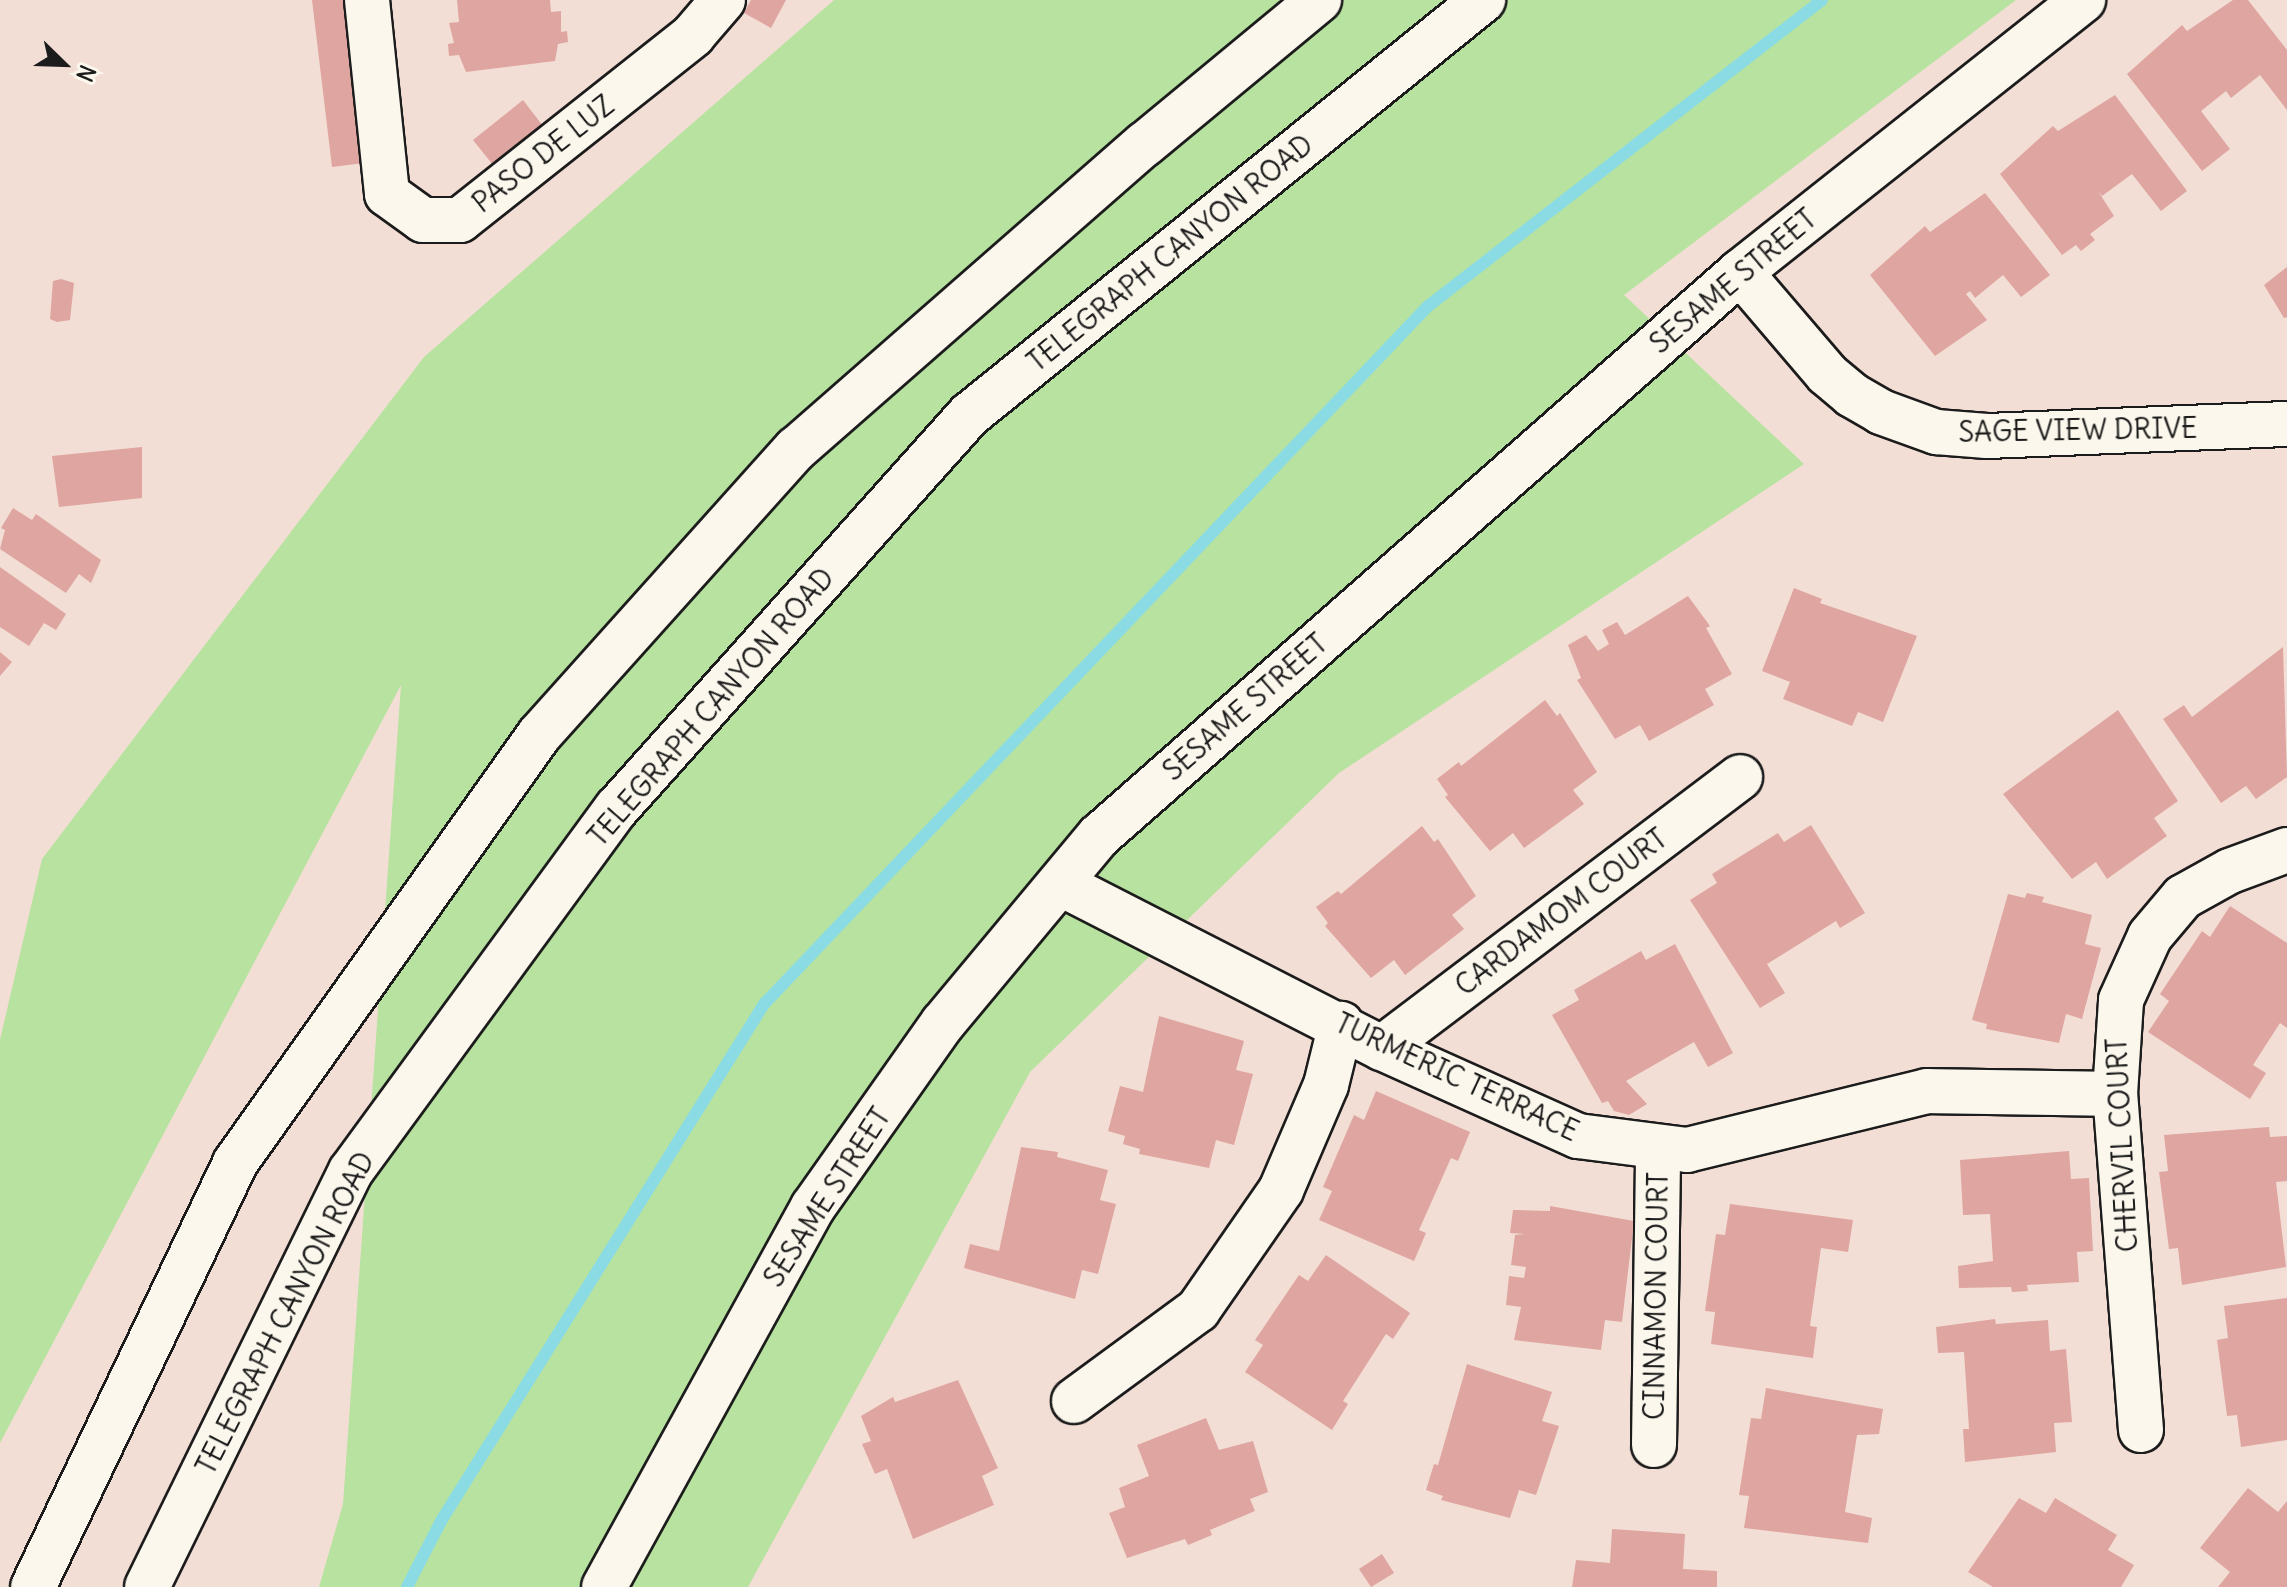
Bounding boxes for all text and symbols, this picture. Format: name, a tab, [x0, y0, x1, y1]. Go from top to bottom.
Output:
north arrow	[24, 24, 104, 104]
text: N	[70, 61, 102, 86]
street label: PASO DE LUZ	[466, 88, 620, 220]
street label: TELEGRAPH CANYON ROAD	[1020, 127, 1320, 379]
street label: SESAME STREET	[1643, 202, 1823, 360]
street label: SAGE VIEW DRIVE	[1958, 411, 2198, 449]
street label: TELEGRAPH CANYON ROAD	[581, 561, 841, 853]
street label: SESAME STREET	[1156, 627, 1334, 787]
street label: CARDAMOM COURT	[1449, 821, 1673, 1003]
street label: TURMERIC TERRACE	[1330, 1006, 1584, 1148]
street label: CHERVIL COURT	[2100, 1037, 2144, 1253]
street label: SESAME STREET	[757, 1101, 897, 1293]
street label: TELEGRAPH CANYON ROAD	[189, 1146, 381, 1480]
street label: CINNAMON COURT	[1637, 1172, 1675, 1420]

